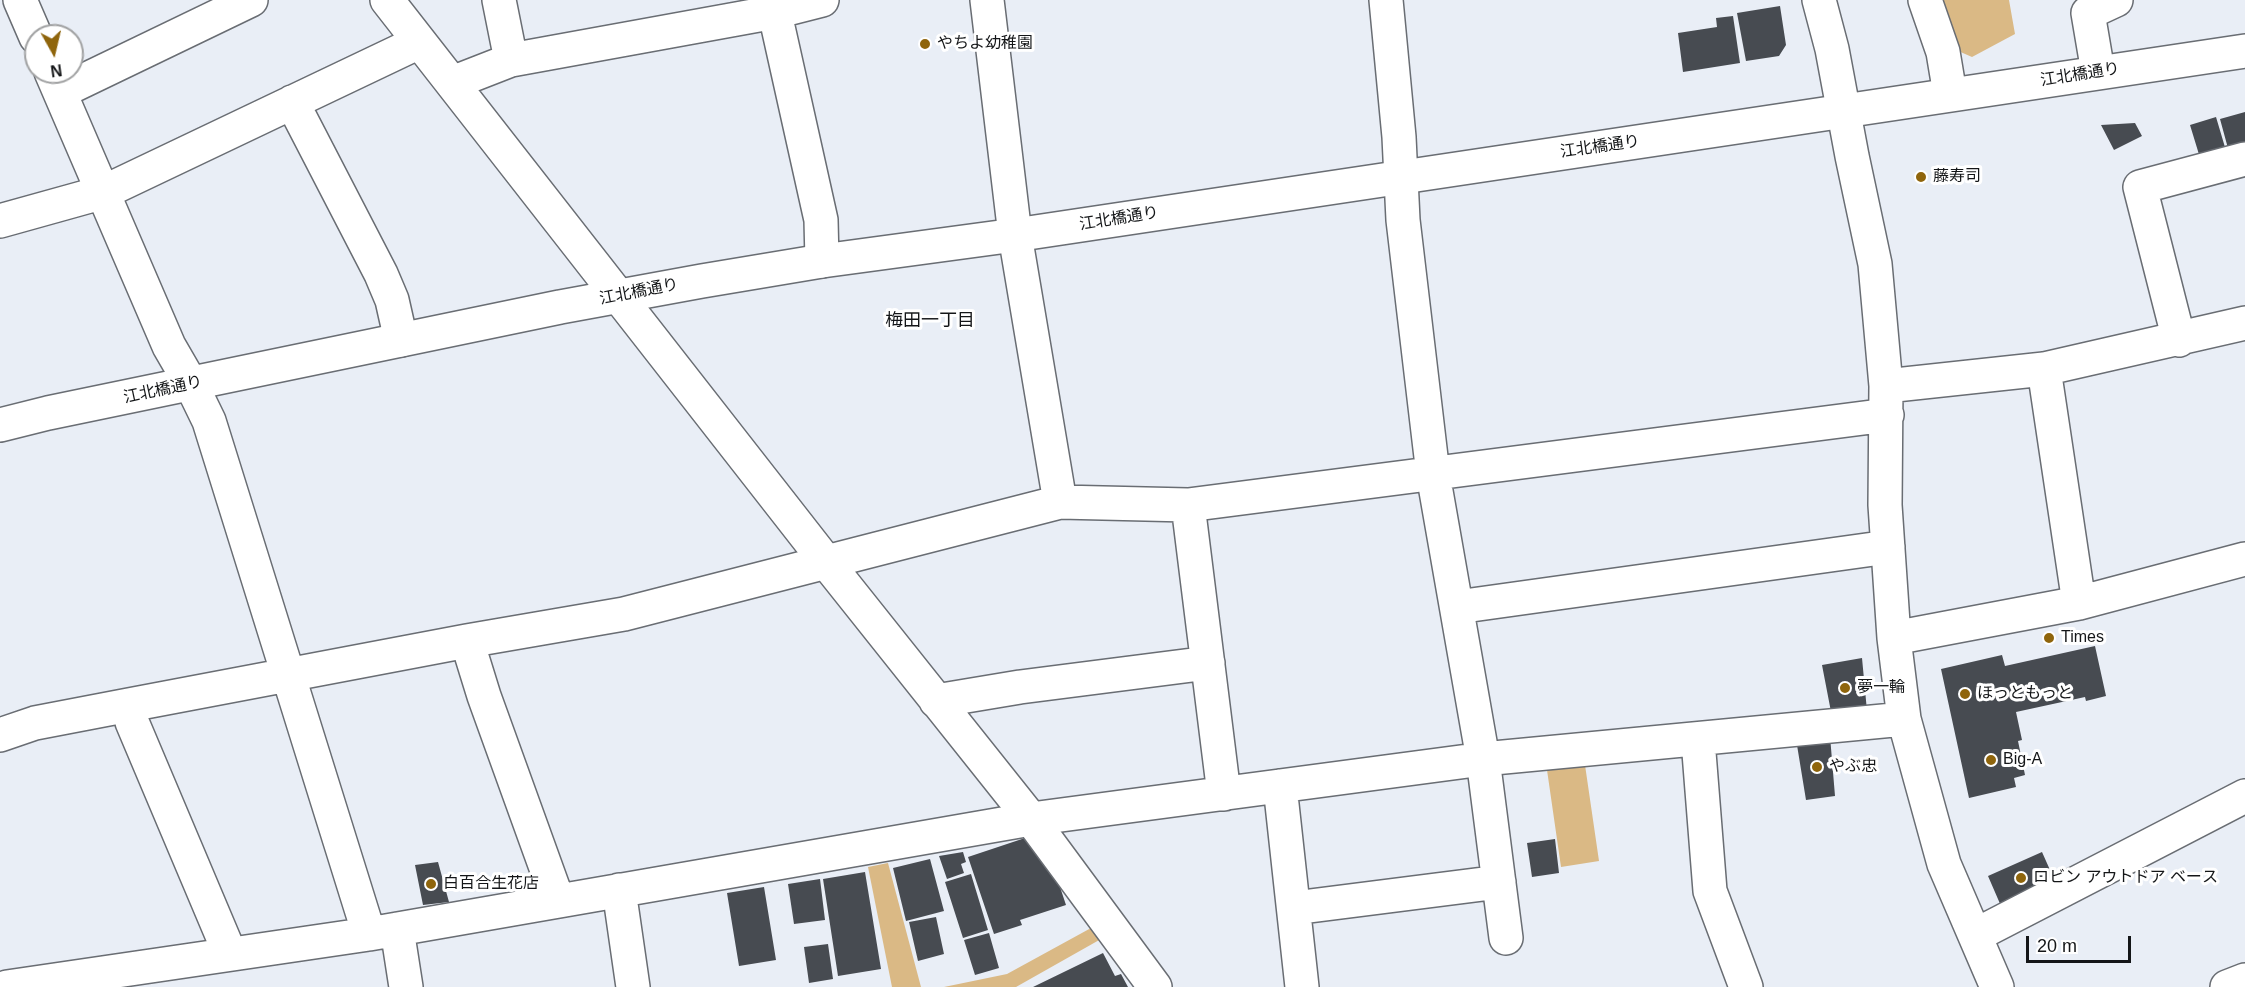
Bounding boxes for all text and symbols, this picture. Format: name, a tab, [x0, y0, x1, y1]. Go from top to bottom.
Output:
north arrow	[24, 24, 84, 84]
place label: やちよ幼稚園	[937, 34, 1033, 54]
marker: やちよ幼稚園	[918, 37, 932, 51]
street label: 江北橋通り	[2039, 59, 2121, 91]
text: N	[49, 61, 63, 80]
street label: 江北橋通り	[1559, 132, 1641, 162]
place label: 藤寿司	[1933, 167, 1981, 187]
marker: 藤寿司	[1914, 170, 1928, 184]
street label: 江北橋通り	[1078, 203, 1160, 235]
street label: 江北橋通り	[598, 275, 680, 309]
district label: 梅田一丁目	[885, 310, 975, 332]
street label: 江北橋通り	[122, 372, 204, 408]
place label: Times	[2061, 628, 2104, 648]
marker: Times	[2042, 631, 2056, 645]
place label: 夢一輪	[1857, 678, 1905, 698]
marker: 夢一輪	[1838, 681, 1852, 695]
place label: ほっともっと	[1977, 684, 2073, 704]
marker: ほっともっと	[1958, 687, 1972, 701]
place label: Big-A	[2003, 750, 2042, 770]
marker: Big-A	[1984, 753, 1998, 767]
place label: やぶ忠	[1829, 757, 1877, 777]
marker: やぶ忠	[1810, 760, 1824, 774]
place label: ロビン アウトドア ベース	[2033, 868, 2218, 888]
marker: ロビン アウトドア ベース	[2014, 871, 2028, 885]
place label: 白百合生花店	[443, 874, 539, 894]
marker: 白百合生花店	[424, 877, 438, 891]
scale bar	[2029, 924, 2134, 962]
text: 20 m	[2037, 936, 2077, 956]

